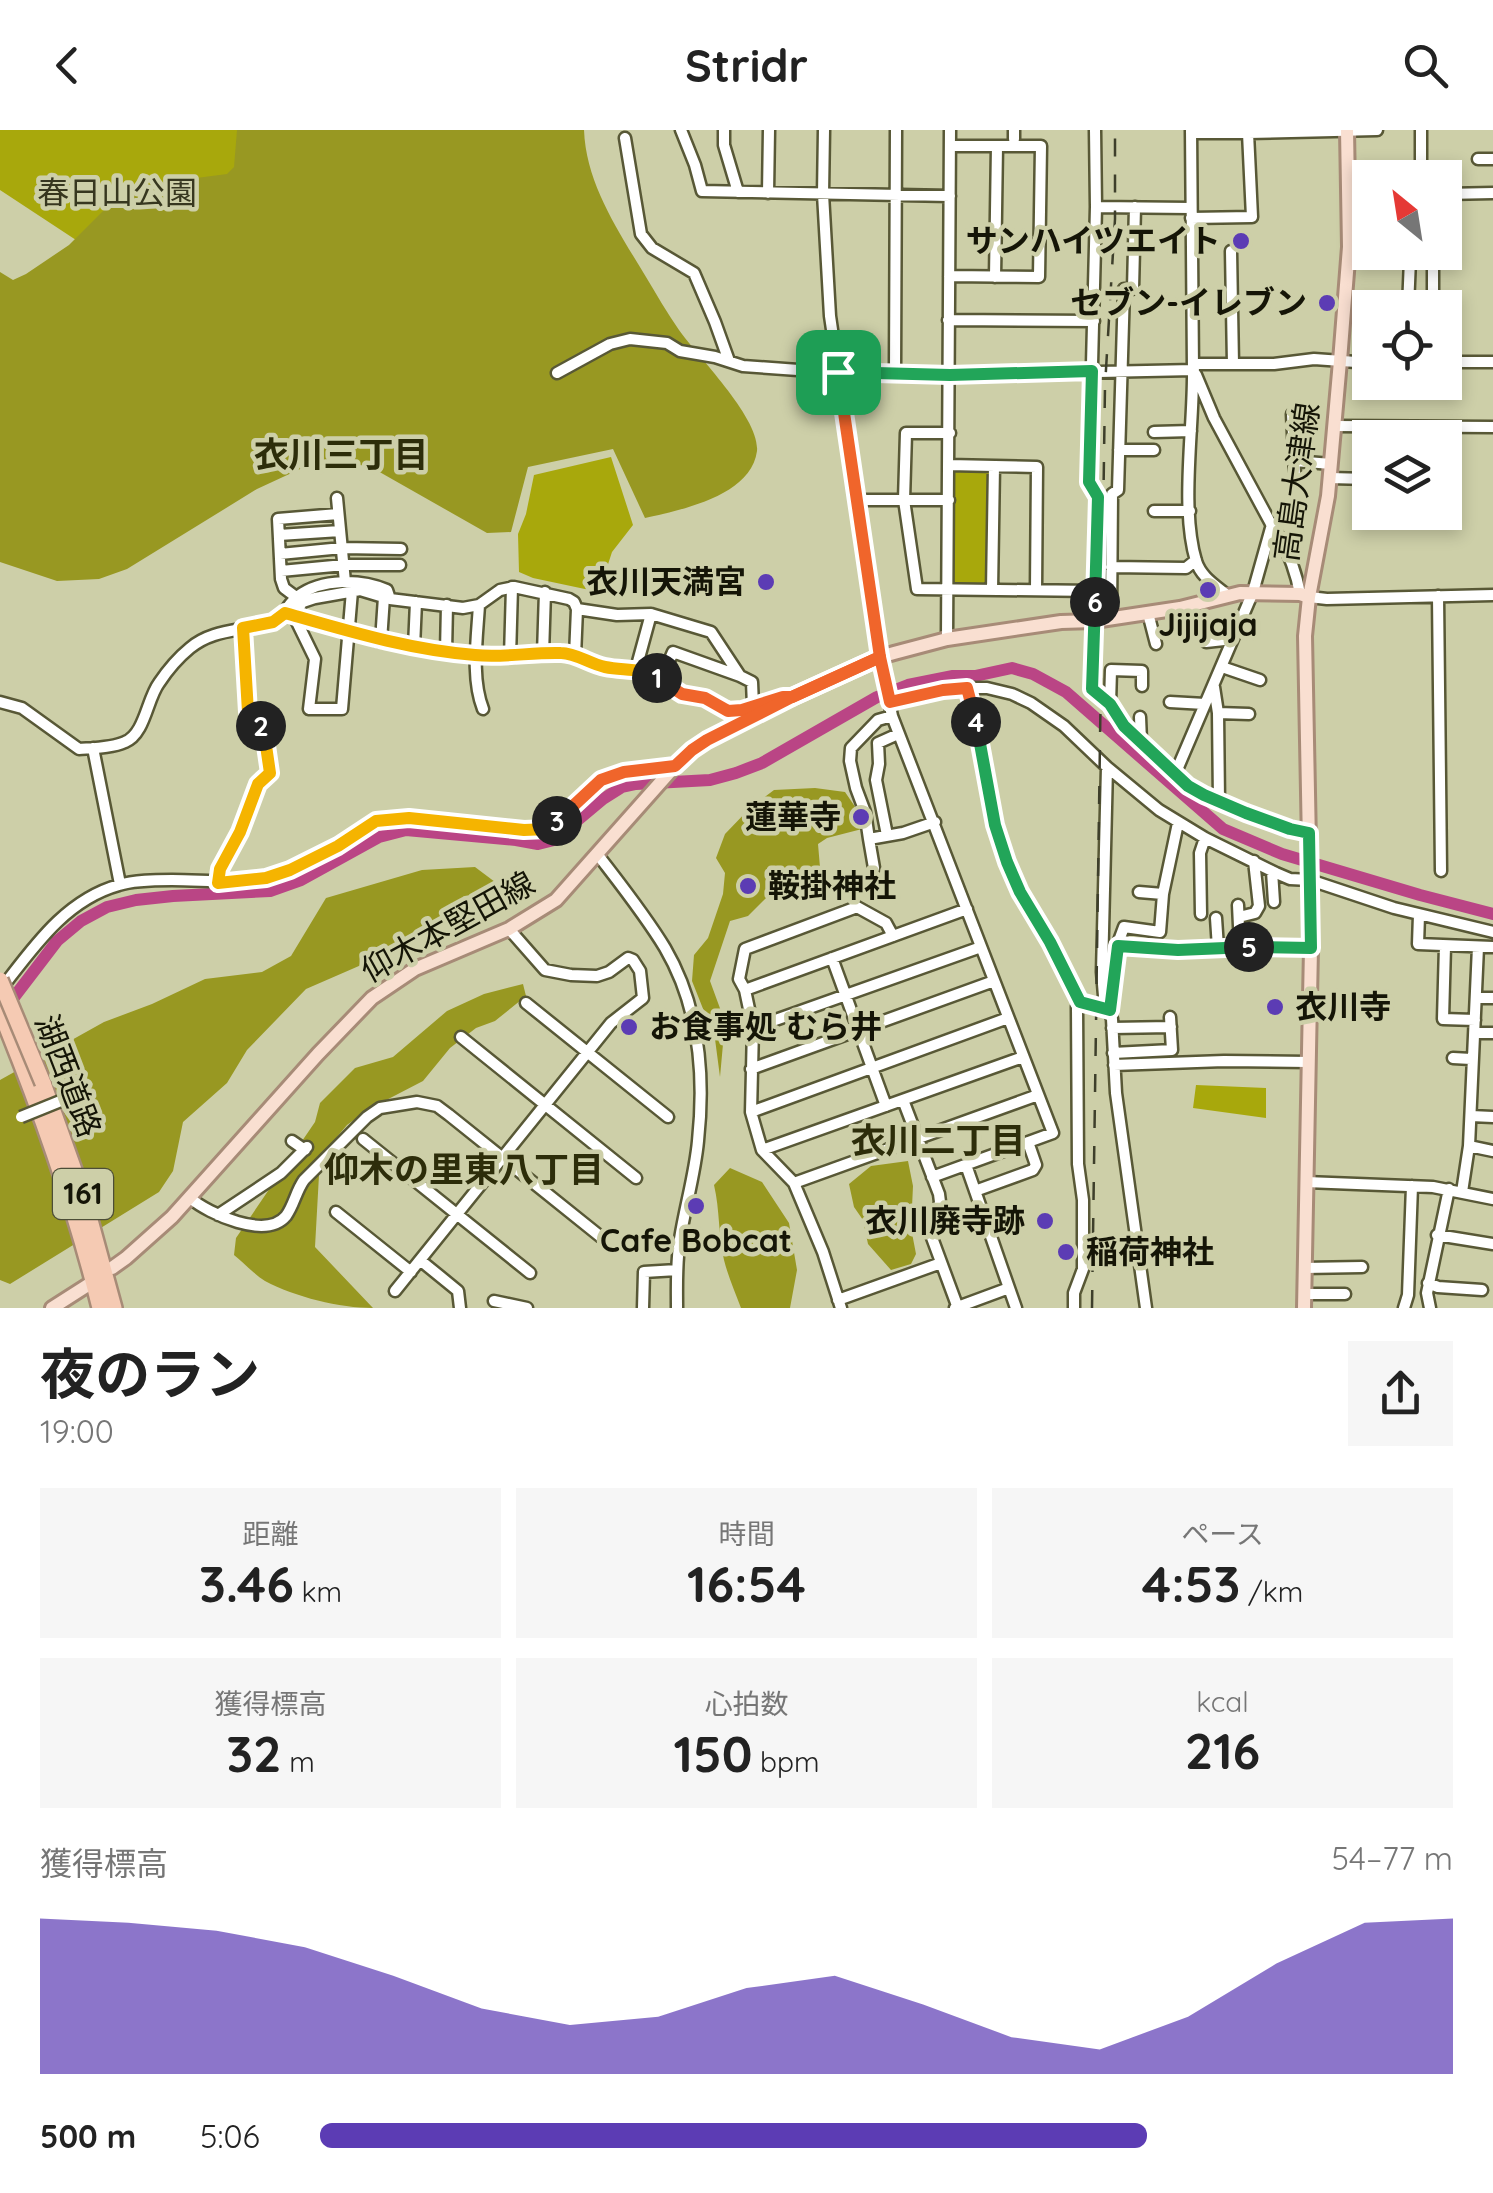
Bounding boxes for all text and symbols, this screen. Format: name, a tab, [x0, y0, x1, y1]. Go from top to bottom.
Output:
text: Stridr	[685, 37, 808, 93]
icon: back	[40, 38, 95, 93]
icon: search	[1398, 38, 1453, 93]
north arrow	[1352, 160, 1462, 270]
map controls	[1352, 160, 1462, 530]
park label: 春日山公園	[37, 172, 197, 212]
place label: サンハイツエイト	[966, 220, 1221, 260]
marker: サンハイツエイト	[1230, 230, 1252, 252]
place label: セブン-イレブン	[1070, 282, 1307, 322]
button: locate	[1352, 290, 1462, 400]
marker: セブン-イレブン	[1316, 292, 1338, 314]
pin	[796, 330, 881, 415]
icon: arrive	[811, 345, 866, 400]
street label: 高島大津線	[1265, 400, 1327, 564]
button: layers	[1352, 420, 1462, 530]
district label: 衣川三丁目	[253, 432, 429, 476]
place label: 衣川天満宮	[586, 561, 746, 601]
marker: 衣川天満宮	[755, 571, 777, 593]
pin: 6	[1070, 577, 1120, 627]
marker: Jijijaja	[1197, 579, 1219, 601]
text: 6	[1087, 584, 1103, 619]
place label: Jijijaja	[1158, 604, 1258, 644]
pin: 1	[632, 653, 682, 703]
text: 1	[652, 660, 662, 695]
pin: 4	[951, 697, 1001, 747]
pin: 2	[236, 701, 286, 751]
text: 4	[968, 704, 984, 739]
text: 2	[253, 708, 269, 743]
pin: 3	[532, 796, 582, 846]
place label: 蓮華寺	[745, 796, 841, 836]
text: 3	[549, 803, 565, 838]
marker: 蓮華寺	[850, 806, 872, 828]
street label: 仰木本堅田線	[354, 862, 541, 990]
place label: 鞍掛神社	[768, 865, 896, 905]
marker: 鞍掛神社	[737, 875, 759, 897]
pin: 5	[1224, 922, 1274, 972]
text: 5	[1241, 929, 1257, 964]
place label: 衣川寺	[1295, 986, 1391, 1026]
marker: 衣川寺	[1264, 996, 1286, 1018]
place label: お食事処 むら井	[649, 1006, 882, 1046]
street label: 湖西道路	[27, 1009, 111, 1143]
marker: お食事処 むら井	[618, 1016, 640, 1038]
district label: 衣川二丁目	[850, 1118, 1026, 1162]
district label: 仰木の里東八丁目	[324, 1147, 604, 1191]
road number: 161	[53, 1169, 113, 1219]
marker: Cafe Bobcat	[685, 1195, 707, 1217]
place label: 衣川廃寺跡	[865, 1200, 1025, 1240]
marker: 衣川廃寺跡	[1034, 1210, 1056, 1232]
place label: Cafe Bobcat	[600, 1220, 792, 1260]
place label: 稲荷神社	[1086, 1231, 1214, 1271]
marker: 稲荷神社	[1055, 1241, 1077, 1263]
text: 夜のラン	[40, 1339, 260, 1408]
button: share	[1348, 1341, 1453, 1446]
text: 19:00	[40, 1411, 114, 1451]
text: 距離	[242, 1516, 299, 1551]
text: 時間	[718, 1516, 775, 1551]
text: ペース	[1181, 1516, 1264, 1551]
text: 3.46	[199, 1552, 294, 1615]
text: 16:54	[687, 1552, 806, 1615]
text: 4:53	[1142, 1552, 1240, 1615]
text: km	[294, 1574, 342, 1609]
text: /km	[1240, 1574, 1303, 1609]
text: kcal	[1196, 1684, 1249, 1719]
text: 獲得標高	[214, 1686, 327, 1721]
text: 心拍数	[704, 1686, 789, 1721]
text: 216	[1185, 1719, 1260, 1782]
text: 32	[226, 1722, 282, 1785]
text: 150	[673, 1722, 752, 1785]
text: m	[282, 1744, 315, 1779]
text: bpm	[752, 1744, 820, 1779]
text: 54–77 m	[1332, 1838, 1453, 1878]
text: 獲得標高	[40, 1843, 168, 1883]
text: 500 m	[40, 2116, 136, 2156]
text: 5:06	[200, 2116, 260, 2156]

